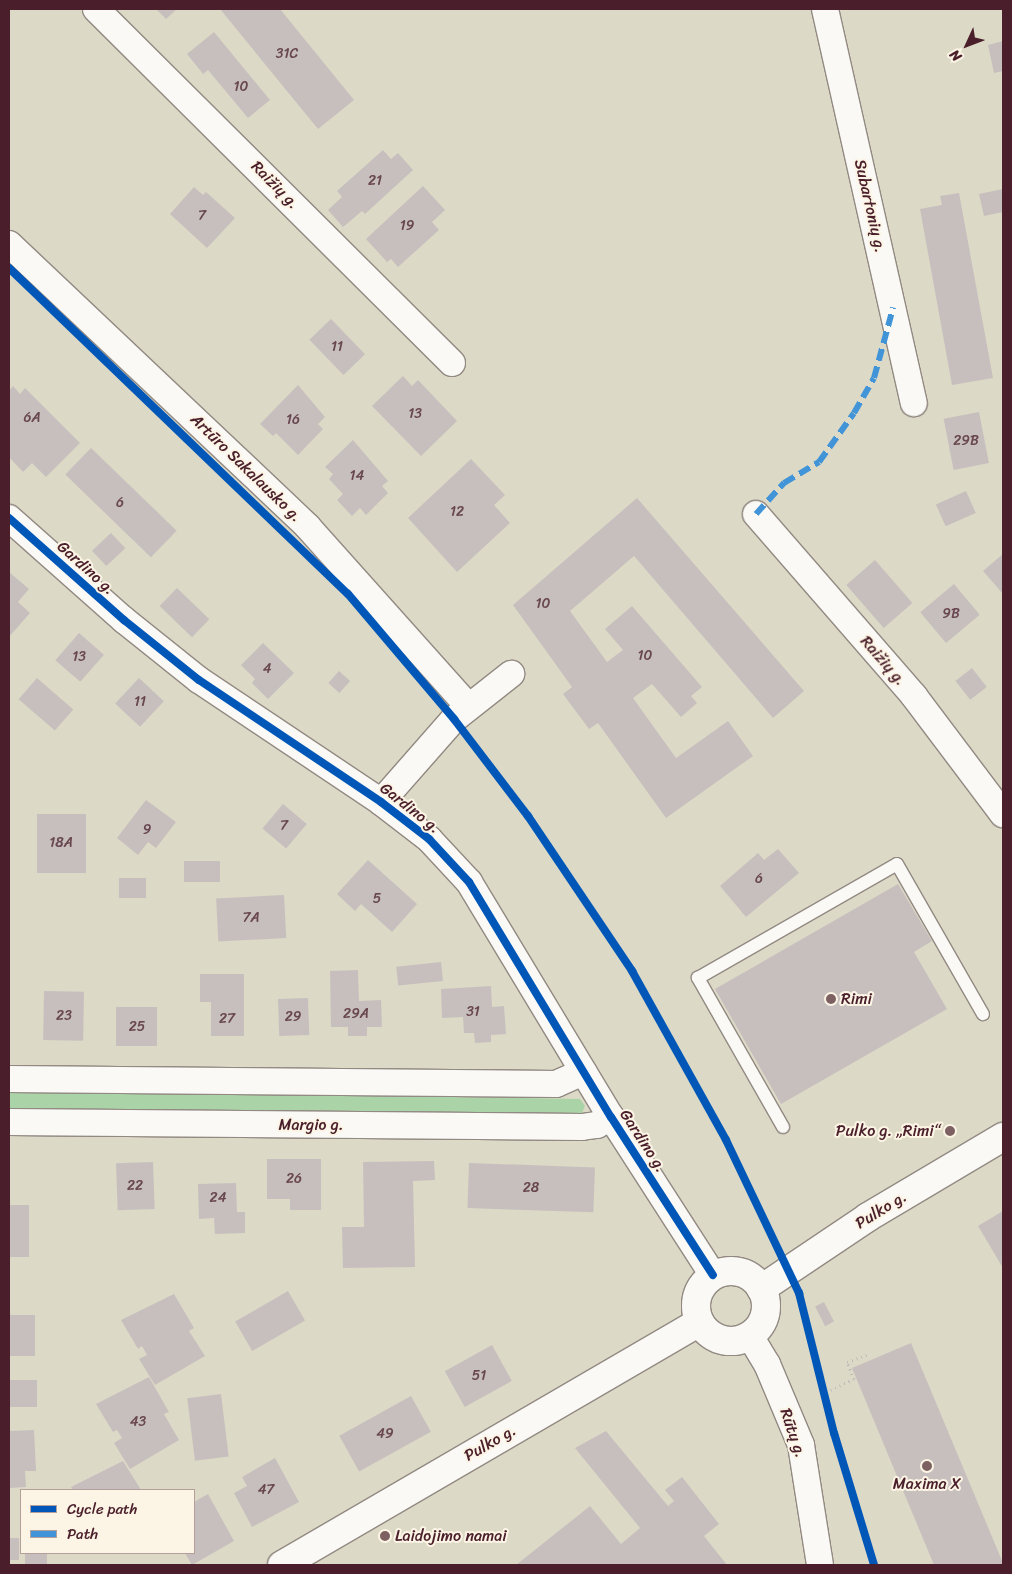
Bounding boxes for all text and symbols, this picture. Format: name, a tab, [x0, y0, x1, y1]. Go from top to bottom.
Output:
north arrow	[942, 20, 992, 70]
text: N	[943, 44, 968, 68]
house number: 31C	[276, 46, 298, 62]
house number: 10	[234, 79, 248, 95]
street label: Raižių g.	[247, 157, 303, 213]
street label: Subartonių g.	[850, 158, 890, 254]
house number: 21	[368, 173, 382, 189]
house number: 7	[198, 208, 206, 224]
house number: 19	[400, 218, 414, 234]
house number: 11	[331, 339, 343, 355]
house number: 13	[408, 406, 422, 422]
house number: 6A	[23, 410, 41, 426]
street label: Artūro Sakalausko g.	[186, 410, 306, 526]
house number: 16	[286, 412, 300, 428]
house number: 29B	[953, 433, 979, 449]
house number: 14	[350, 468, 364, 484]
house number: 6	[116, 495, 124, 511]
house number: 12	[450, 504, 464, 520]
street label: Gardino g.	[53, 537, 119, 599]
house number: 10	[536, 596, 550, 612]
house number: 9B	[942, 606, 960, 622]
street label: Raižių g.	[856, 632, 910, 690]
house number: 10	[638, 648, 652, 664]
house number: 13	[72, 649, 86, 665]
house number: 4	[263, 661, 271, 677]
house number: 11	[134, 694, 146, 710]
street label: Gardino g.	[376, 779, 444, 837]
house number: 7	[280, 818, 288, 834]
house number: 9	[143, 822, 151, 838]
house number: 18A	[49, 835, 73, 851]
house number: 6	[755, 871, 763, 887]
house number: 5	[373, 891, 381, 907]
house number: 7A	[242, 910, 260, 926]
place label: Rimi	[841, 989, 872, 1009]
marker: Rimi	[825, 993, 837, 1005]
house number: 31	[466, 1004, 480, 1020]
house number: 29A	[343, 1006, 369, 1022]
house number: 23	[56, 1008, 72, 1024]
house number: 29	[285, 1009, 301, 1025]
house number: 27	[219, 1011, 235, 1027]
house number: 25	[129, 1019, 145, 1035]
street label: Gardino g.	[616, 1106, 670, 1176]
street label: Margio g.	[278, 1115, 344, 1135]
place label: Pulko g. „Rimi“	[836, 1121, 940, 1141]
marker: Pulko g. „Rimi“	[944, 1125, 956, 1137]
house number: 26	[286, 1171, 302, 1187]
house number: 22	[127, 1178, 143, 1194]
house number: 28	[523, 1180, 539, 1196]
street label: Pulko g.	[852, 1187, 910, 1233]
house number: 24	[210, 1190, 226, 1206]
house number: 51	[472, 1368, 486, 1384]
street label: Rūtų g.	[776, 1406, 810, 1460]
house number: 43	[130, 1414, 146, 1430]
street label: Pulko g.	[461, 1421, 519, 1465]
house number: 49	[376, 1426, 394, 1442]
marker: Maxima X	[921, 1460, 933, 1472]
place label: Maxima X	[893, 1474, 961, 1494]
house number: 47	[258, 1482, 274, 1498]
legend	[20, 1489, 195, 1554]
text: Cycle path	[67, 1496, 137, 1522]
text: Path	[67, 1521, 98, 1547]
place label: Laidojimo namai	[395, 1526, 507, 1546]
marker: Laidojimo namai	[379, 1530, 391, 1542]

